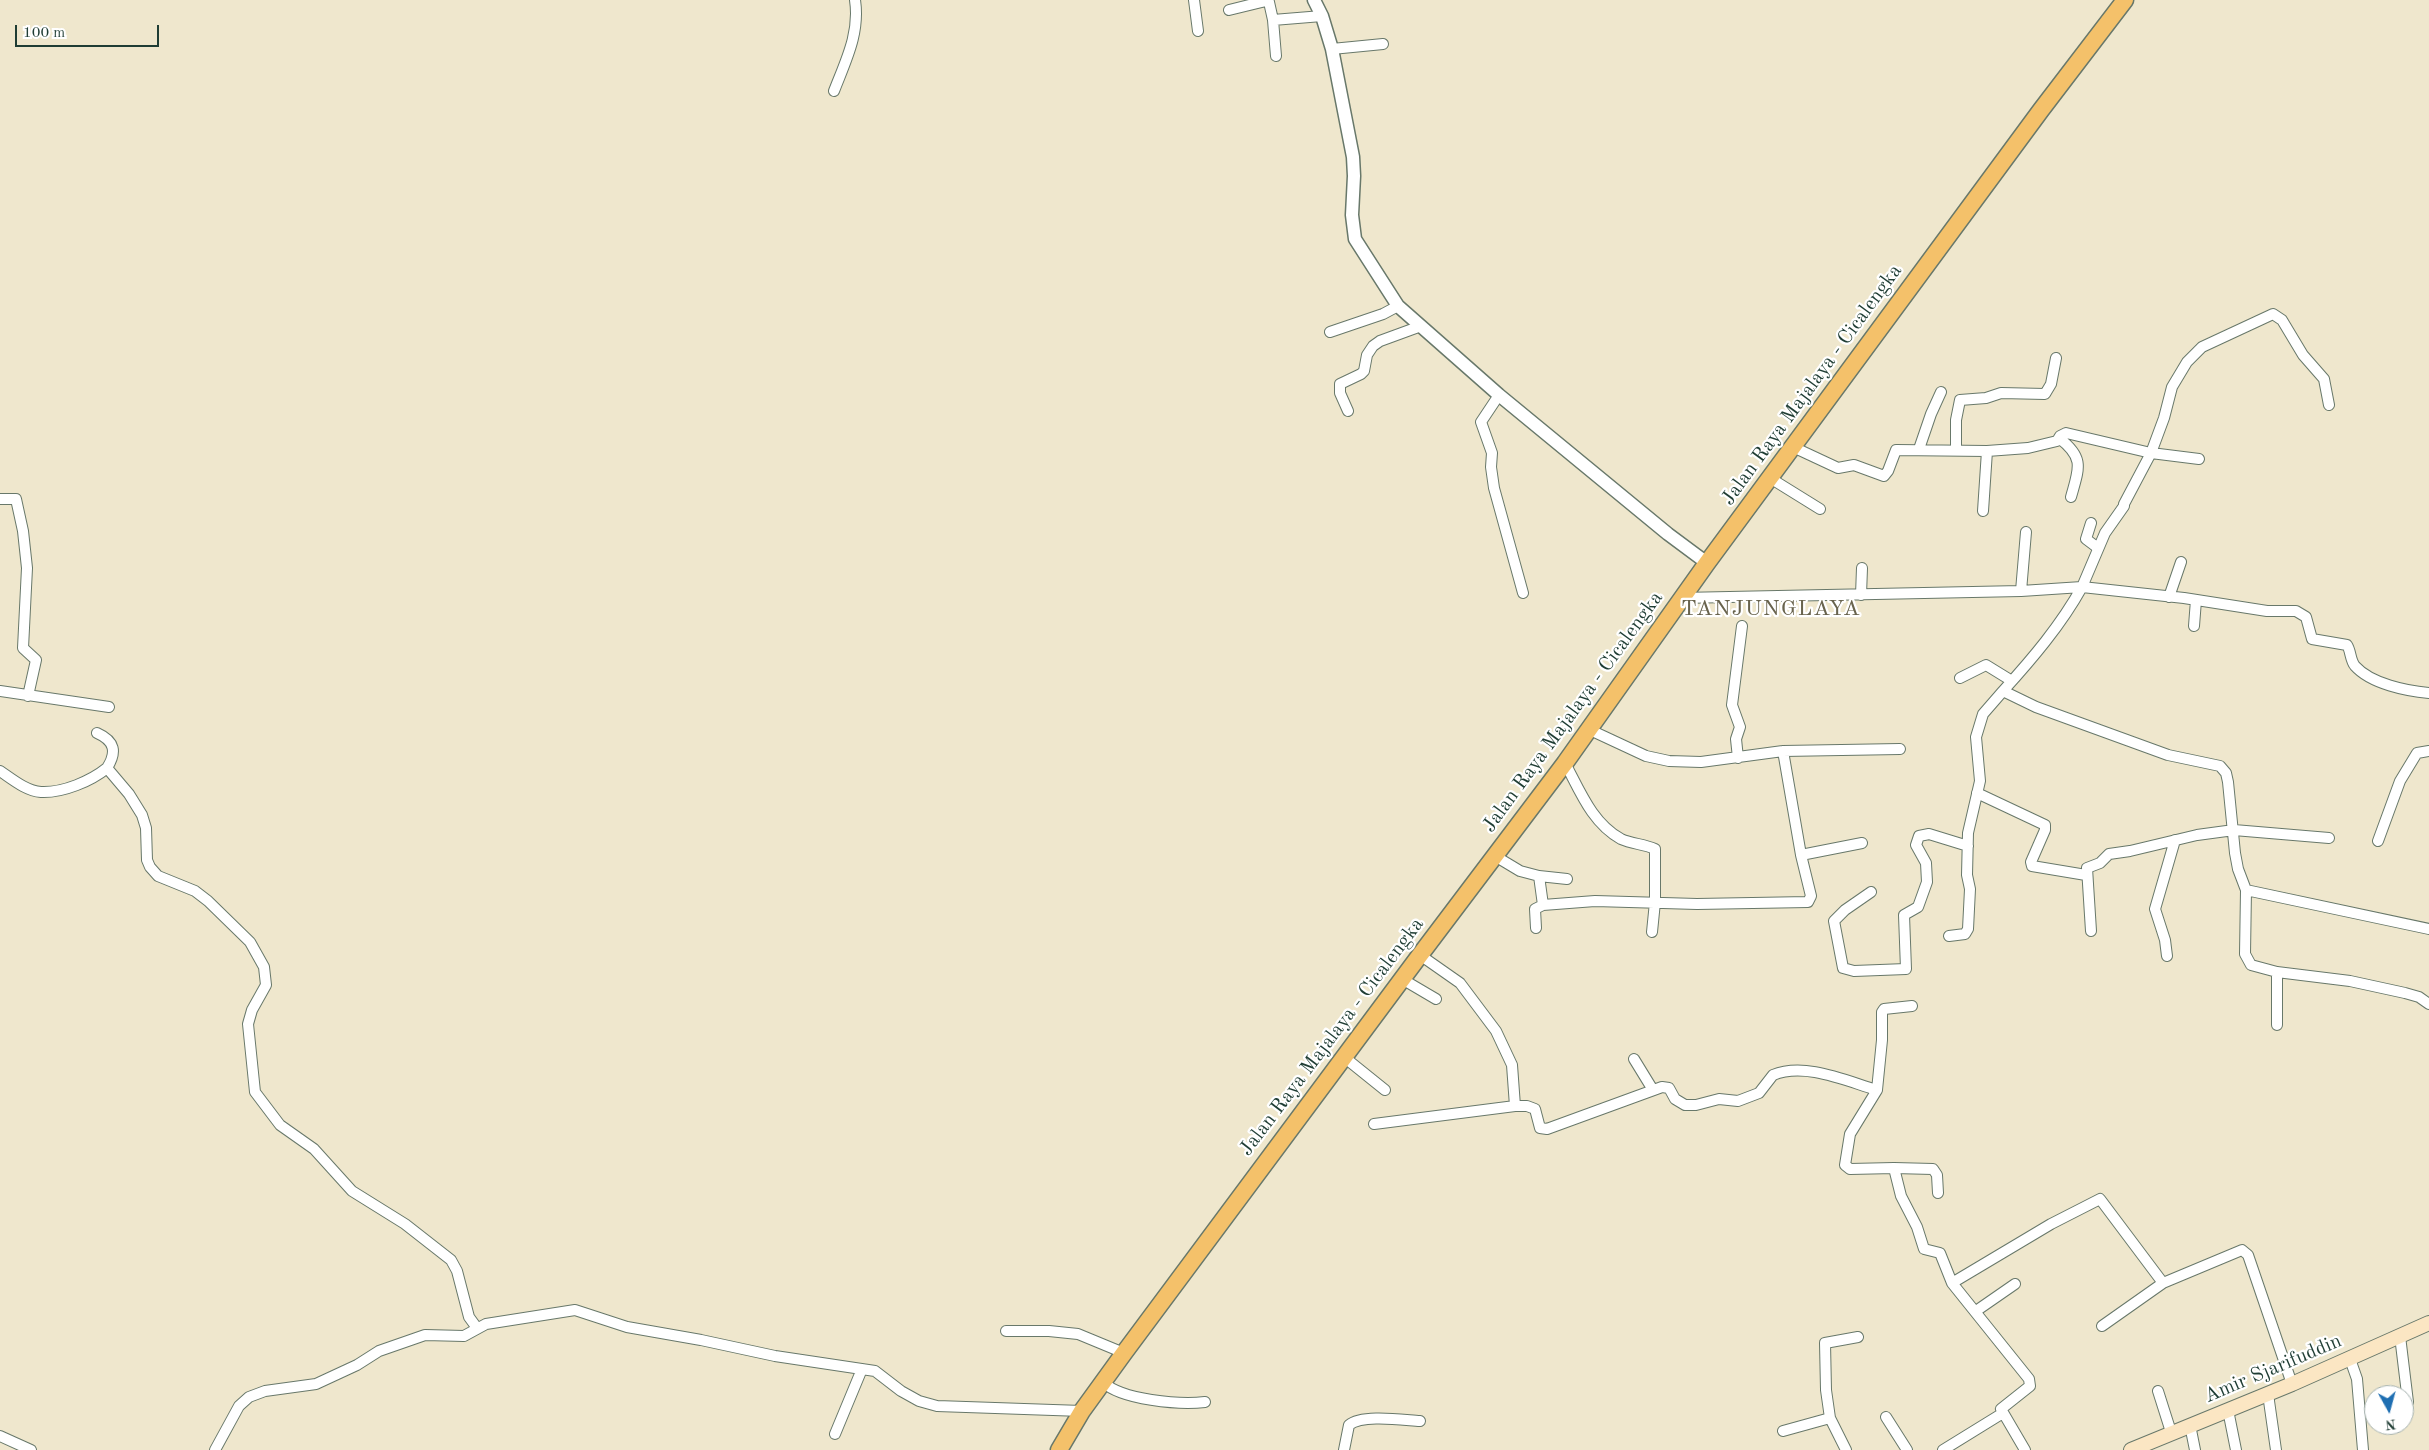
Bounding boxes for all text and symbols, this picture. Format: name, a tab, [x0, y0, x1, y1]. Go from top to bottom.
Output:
scale bar	[18, 15, 161, 47]
text: 100 m	[23, 26, 65, 41]
street label: Jalan Raya Majalaya - Cicalengka	[1717, 260, 1907, 510]
street label: Jalan Raya Majalaya - Cicalengka	[1478, 587, 1668, 837]
district label: TANJUNGLAYA	[1680, 596, 1862, 622]
street label: Jalan Raya Majalaya - Cicalengka	[1235, 913, 1429, 1161]
street label: Amir Sjarifuddin	[2201, 1329, 2345, 1409]
north arrow	[2364, 1385, 2414, 1435]
text: N	[2385, 1416, 2397, 1431]

